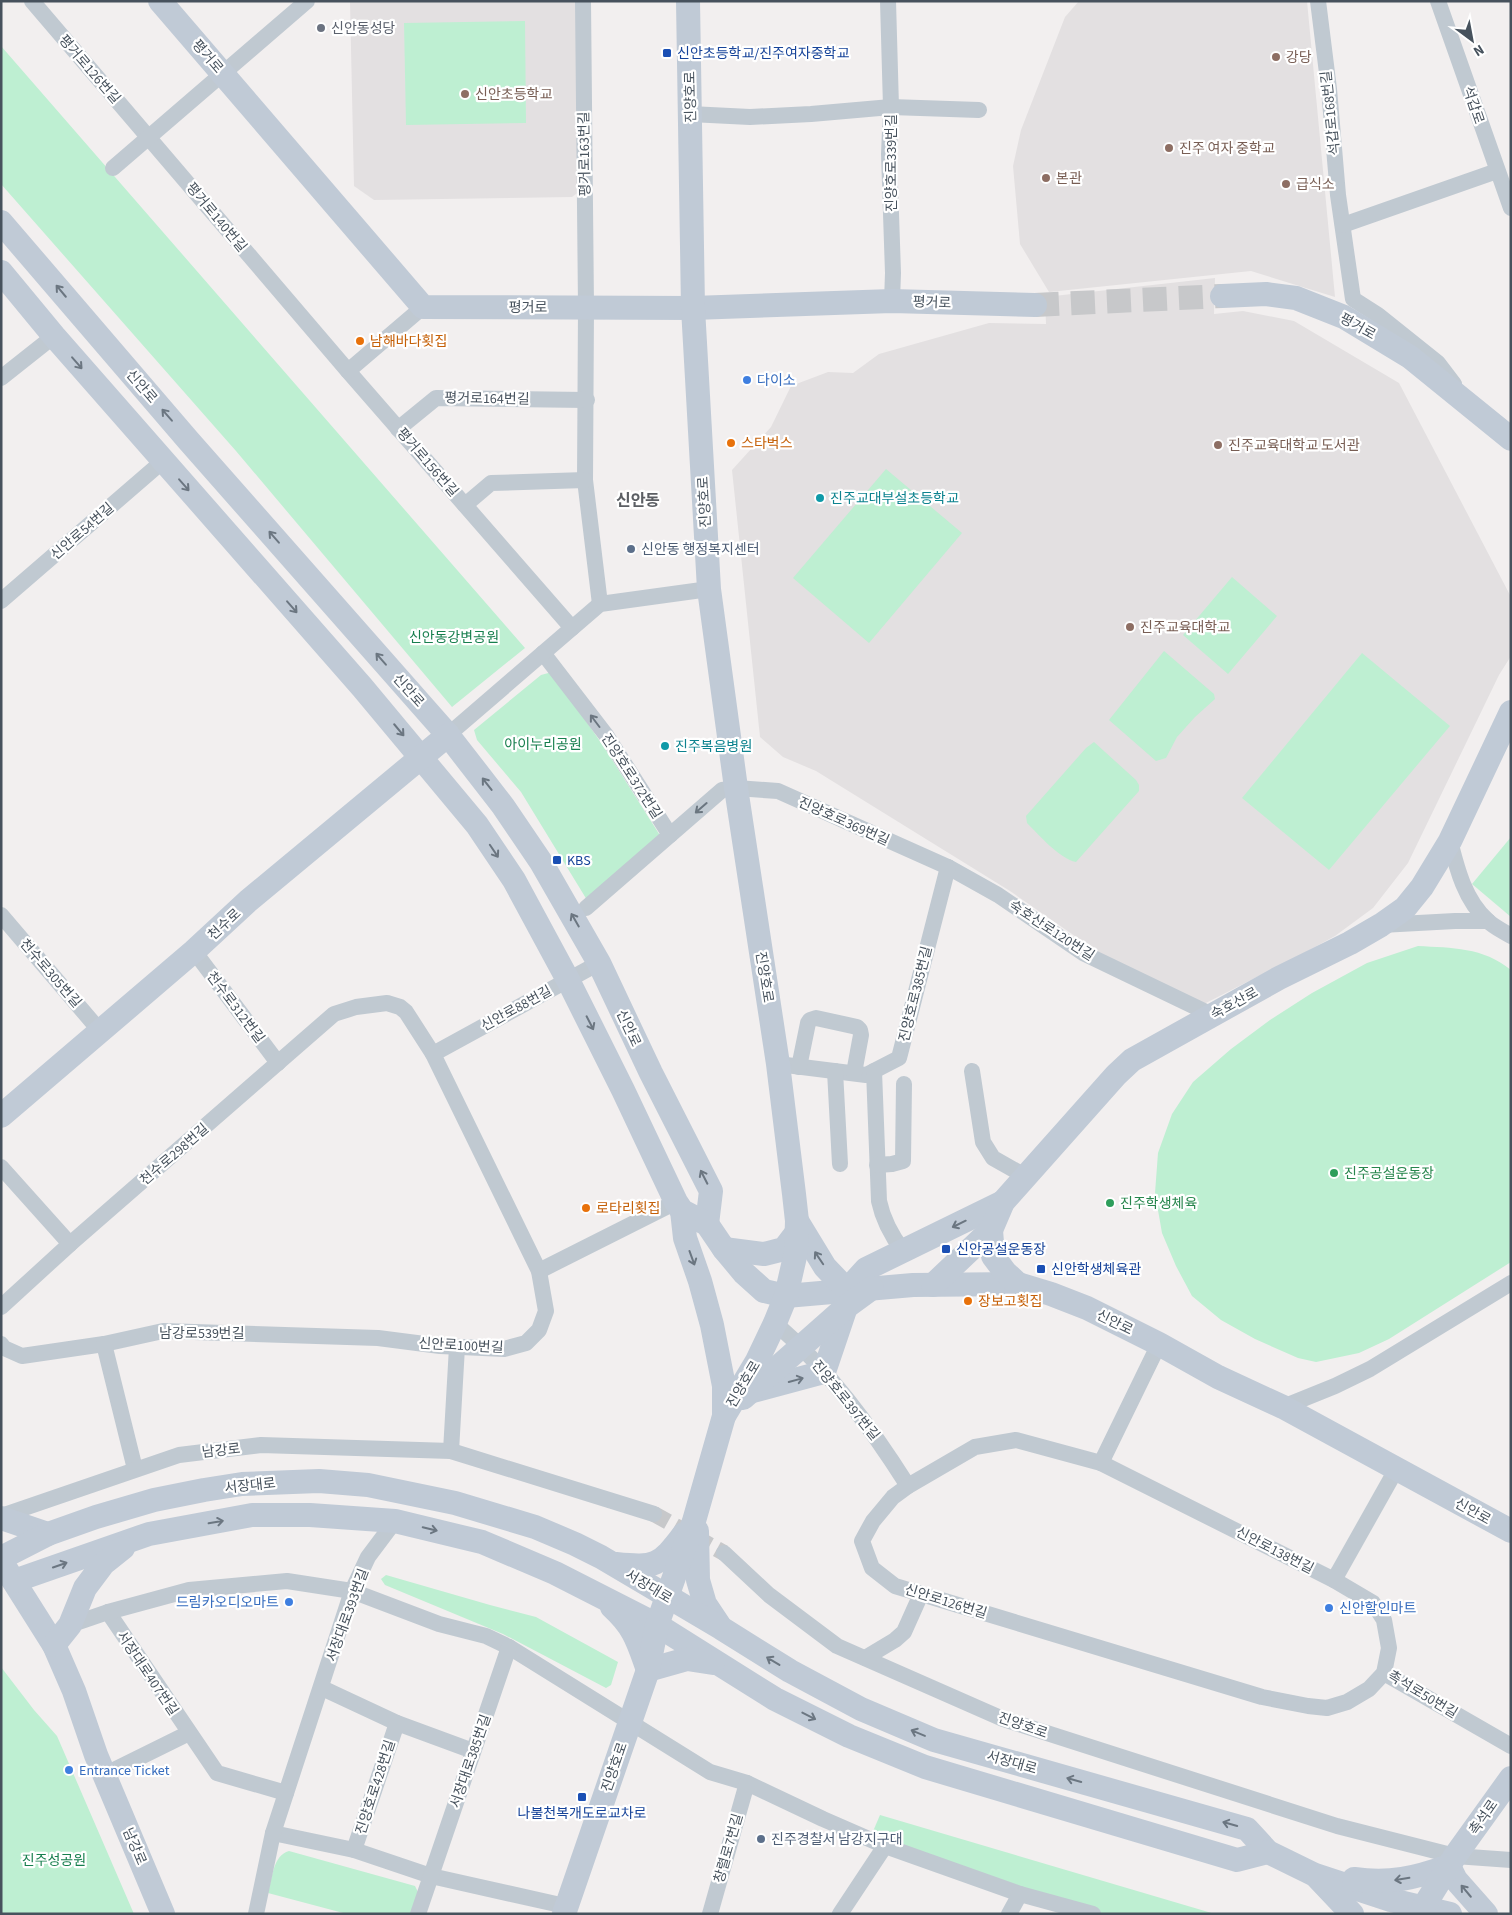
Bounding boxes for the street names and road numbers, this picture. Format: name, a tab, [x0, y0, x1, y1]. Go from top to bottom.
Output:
street label: 평거로126번길	[54, 31, 125, 108]
street label: 평거로	[187, 36, 228, 78]
street label: 석갑로168번길	[1317, 69, 1345, 156]
street label: 진양호로	[681, 71, 701, 123]
street label: 석갑로	[1457, 84, 1489, 127]
street label: 평거로163번길	[574, 111, 596, 197]
street label: 진양호로339번길	[882, 114, 902, 212]
street label: 평거로140번길	[181, 179, 251, 257]
street label: 평거로	[912, 292, 952, 314]
street label: 평거로	[509, 298, 547, 318]
street label: 평거로	[1336, 309, 1379, 345]
street label: 신안로	[121, 366, 162, 408]
street label: 평거로164번길	[444, 388, 530, 410]
street label: 평거로156번길	[392, 424, 463, 501]
street label: 진양호로	[694, 476, 716, 528]
street label: 신안로54번길	[47, 499, 119, 565]
street label: 신안로	[388, 670, 429, 712]
street label: 진양호로372번길	[596, 730, 666, 823]
street label: 진양호로369번길	[795, 793, 892, 851]
street label: 숙호산로120번길	[1005, 896, 1098, 966]
street label: 천수로	[204, 904, 246, 945]
street label: 천수로305번길	[15, 935, 86, 1012]
street label: 진양호로385번길	[894, 944, 938, 1044]
street label: 진양호로	[750, 950, 778, 1004]
street label: 천수로312번길	[202, 968, 269, 1048]
street label: 신안로88번길	[477, 981, 556, 1037]
street label: 숙호산로	[1207, 983, 1262, 1025]
street label: 신안로	[611, 1007, 645, 1050]
street label: 천수로298번길	[136, 1119, 213, 1190]
street label: 신안로	[1093, 1305, 1136, 1340]
street label: 남강로539번길	[159, 1324, 245, 1344]
street label: 신안로100번길	[418, 1334, 504, 1358]
street label: 진양호로397번길	[807, 1356, 884, 1445]
street label: 진양호로	[722, 1357, 766, 1412]
street label: 남강로	[201, 1439, 241, 1463]
street label: 서장대로	[223, 1473, 277, 1499]
street label: 신안로	[1451, 1494, 1494, 1530]
street label: 신안로138번길	[1232, 1523, 1317, 1579]
street label: 서장대로	[621, 1565, 676, 1609]
street label: 서장대로393번길	[322, 1566, 374, 1665]
street label: 신안로126번길	[902, 1580, 989, 1624]
street label: 서장대로407번길	[111, 1627, 183, 1720]
street label: 촉석로50번길	[1384, 1666, 1461, 1724]
street label: 진양호로	[995, 1708, 1050, 1744]
street label: 서장대로385번길	[446, 1712, 496, 1811]
street label: 진양호로428번길	[351, 1738, 401, 1837]
street label: 진양호로	[597, 1740, 633, 1795]
street label: 서장대로	[984, 1746, 1039, 1780]
street label: 촉석로	[1465, 1796, 1503, 1839]
street label: 창렬로7번길	[710, 1811, 748, 1885]
street label: 남강로	[117, 1825, 151, 1868]

